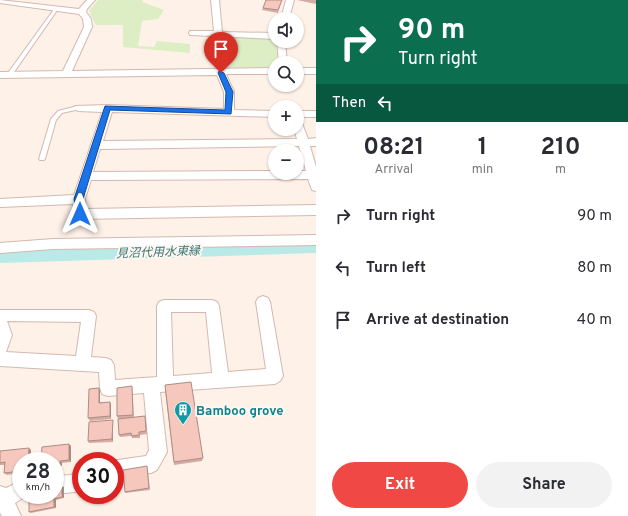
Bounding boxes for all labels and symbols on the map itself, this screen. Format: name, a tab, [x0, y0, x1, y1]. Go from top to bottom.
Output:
pin	[204, 32, 238, 73]
position arrow	[59, 193, 101, 235]
water label: 見沼代用水東縁	[116, 243, 202, 262]
building icon: Bamboo grove	[173, 400, 193, 425]
place label: Bamboo grove	[196, 404, 284, 420]
speed limit sign: 30	[72, 452, 124, 504]

